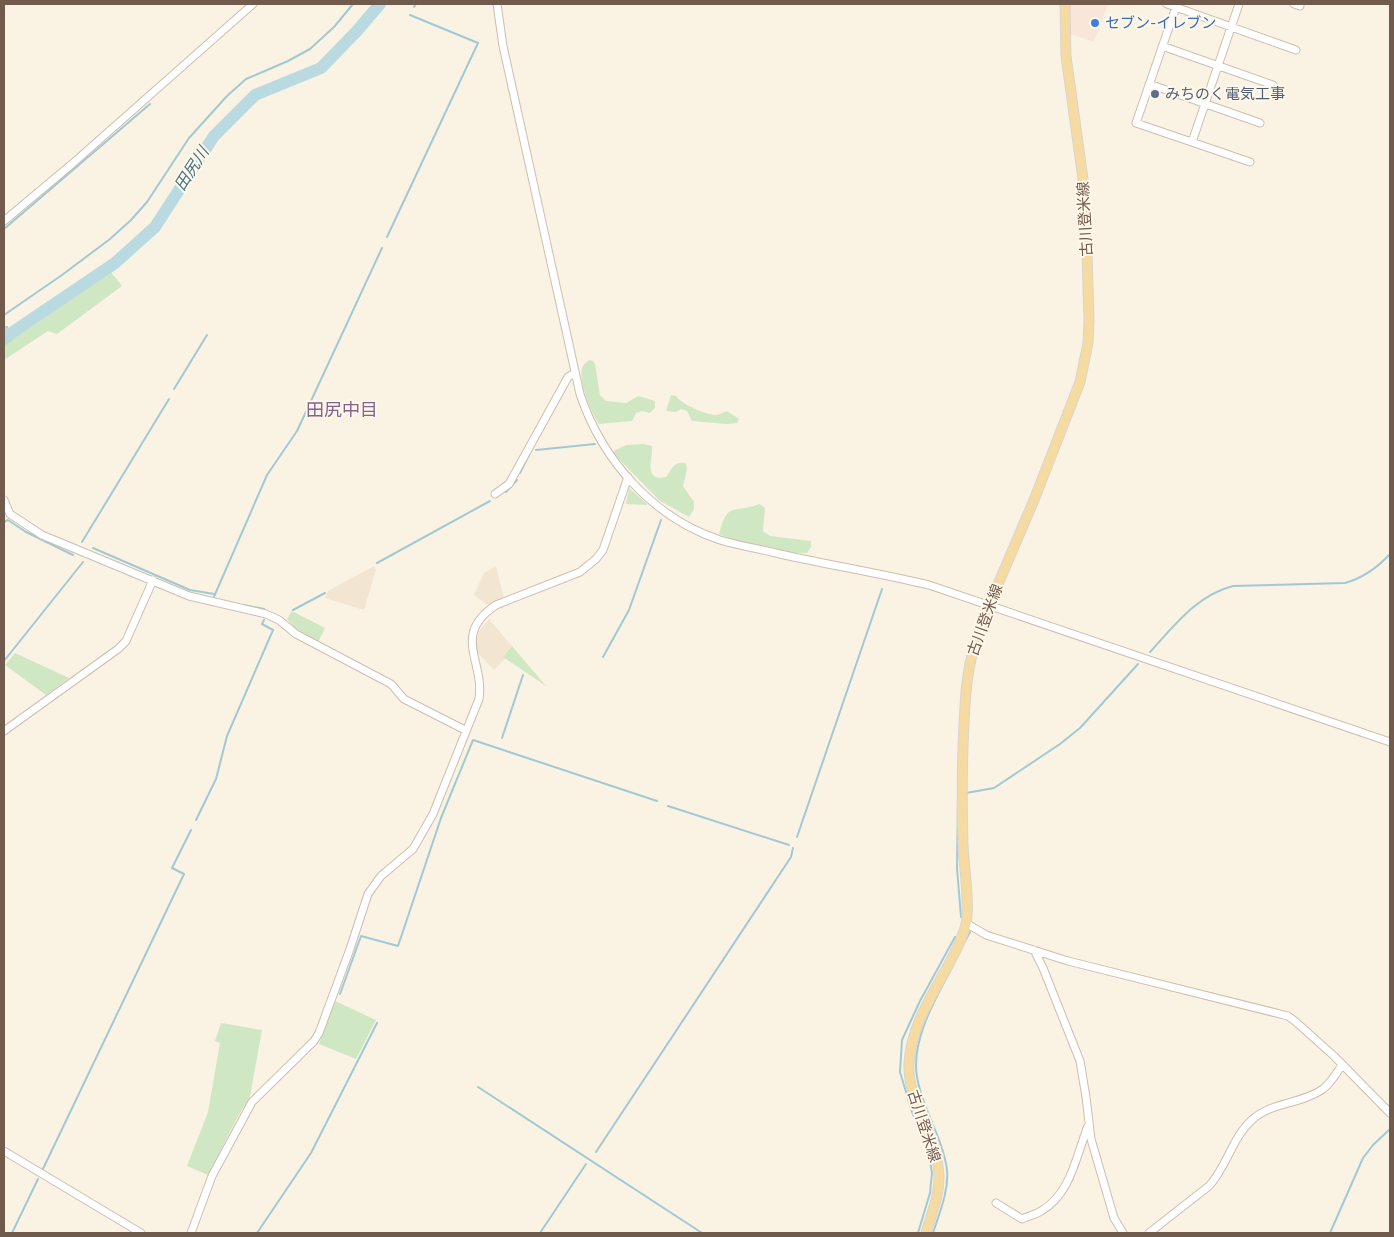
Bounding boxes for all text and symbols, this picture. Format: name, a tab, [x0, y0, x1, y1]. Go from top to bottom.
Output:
place label: セブン-イレブン	[1105, 13, 1216, 33]
marker: セブン-イレブン	[1089, 17, 1101, 29]
place label: みちのく電気工事	[1165, 84, 1285, 104]
marker: みちのく電気工事	[1149, 88, 1161, 100]
water label: 田尻川	[170, 141, 215, 195]
street label: 古川登米線	[1073, 181, 1097, 257]
district label: 田尻中目	[306, 398, 378, 422]
street label: 古川登米線	[963, 581, 1007, 659]
street label: 古川登米線	[903, 1087, 945, 1165]

